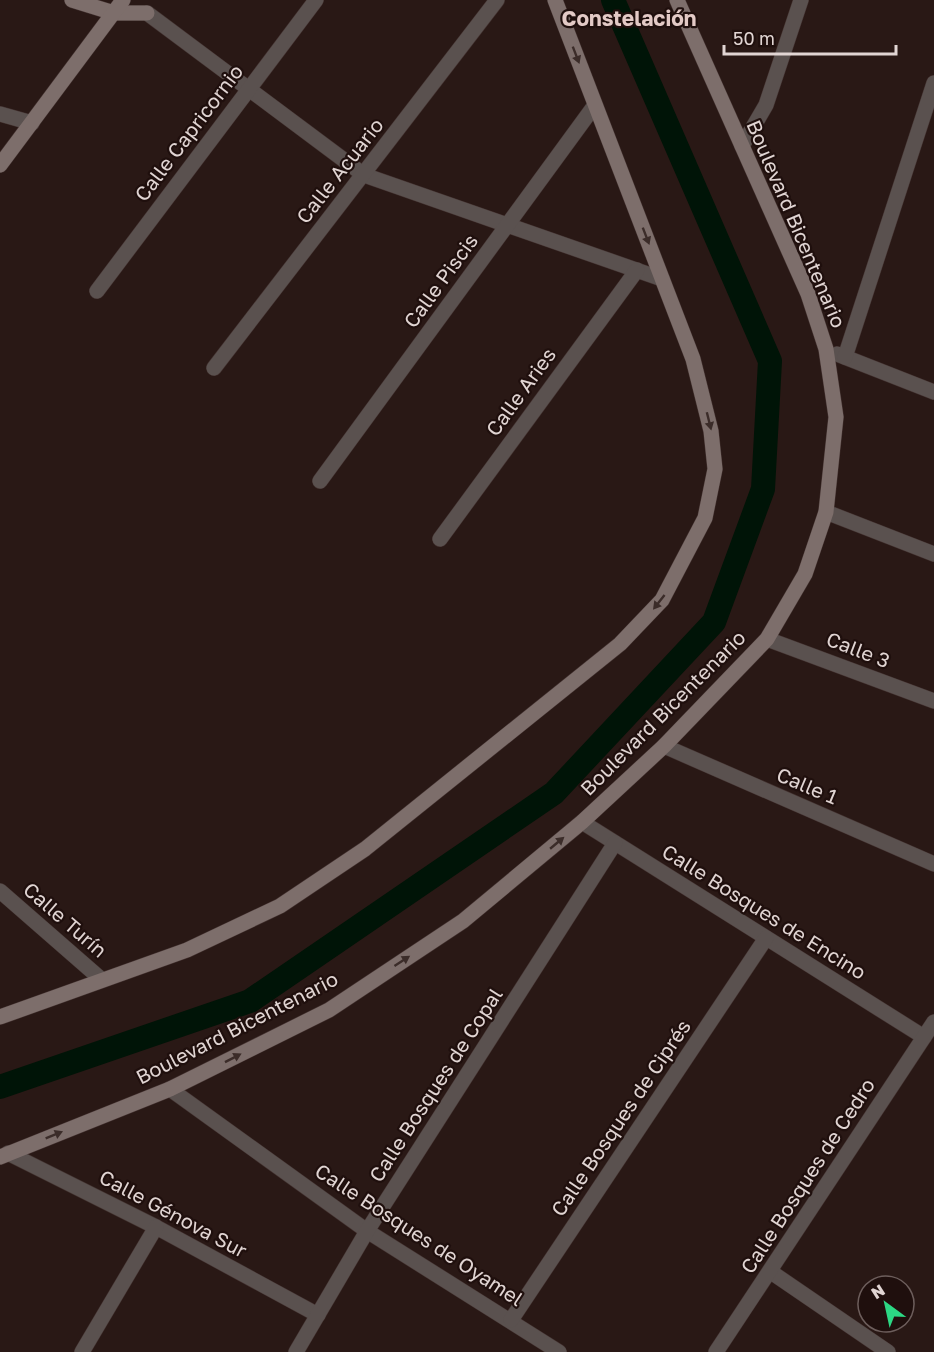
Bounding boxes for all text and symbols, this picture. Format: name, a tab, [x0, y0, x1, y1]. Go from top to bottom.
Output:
district label: Constelación	[561, 5, 697, 31]
scale bar	[724, 18, 896, 56]
text: 50 m	[733, 27, 775, 49]
one-way arrow	[571, 46, 581, 64]
street label: Calle Capricornio	[129, 59, 247, 205]
street label: Calle Acuario	[291, 113, 388, 228]
street label: Boulevard Bicentenario	[742, 116, 852, 331]
one-way arrow	[641, 228, 651, 246]
street label: Calle Piscis	[398, 229, 482, 332]
street label: Calle Aries	[480, 343, 560, 440]
one-way arrow	[704, 412, 714, 430]
one-way arrow	[652, 594, 665, 610]
street label: Boulevard Bicentenario	[575, 625, 750, 800]
street label: Calle 3	[823, 626, 893, 672]
street label: Calle 1	[773, 762, 842, 809]
one-way arrow	[549, 836, 565, 849]
street label: Calle Bosques de Encino	[658, 839, 871, 984]
street label: Calle Turín	[19, 877, 112, 962]
one-way arrow	[394, 956, 410, 967]
street label: Boulevard Bicentenario	[132, 966, 342, 1089]
street label: Calle Bosques de Copal	[363, 983, 507, 1186]
street label: Calle Bosques de Ciprés	[545, 1015, 695, 1220]
one-way arrow	[224, 1053, 242, 1063]
street label: Calle Bosques de Cedro	[735, 1073, 879, 1277]
one-way arrow	[46, 1130, 64, 1140]
street label: Calle Bosques de Oyamel	[311, 1158, 528, 1310]
street label: Calle Génova Sur	[96, 1164, 251, 1262]
north arrow	[856, 1274, 916, 1334]
text: N	[867, 1280, 888, 1303]

